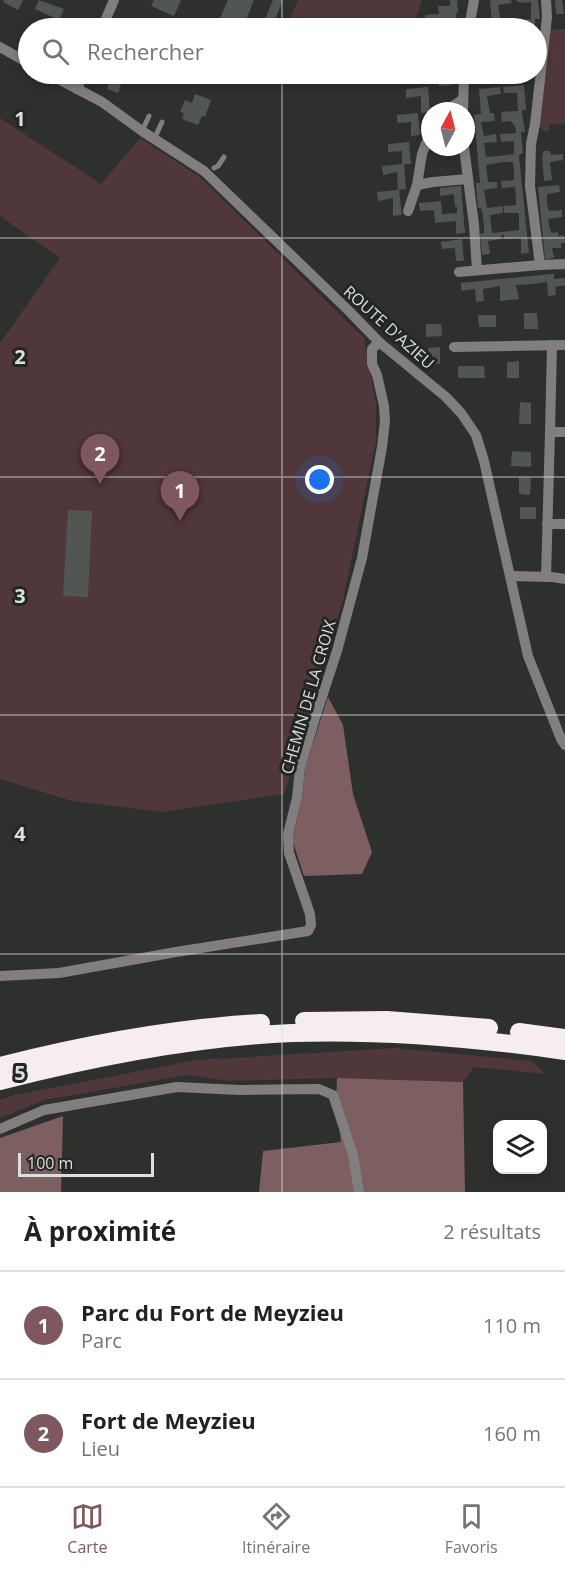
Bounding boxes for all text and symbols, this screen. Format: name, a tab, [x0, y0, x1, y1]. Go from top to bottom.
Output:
search box	[18, 18, 547, 84]
icon: search	[39, 35, 72, 68]
text: Rechercher	[87, 36, 204, 66]
north arrow	[421, 102, 475, 156]
text: 1	[14, 105, 26, 132]
street label: ROUTE D'AZIEU	[339, 280, 439, 374]
text: 2	[14, 343, 26, 370]
pin: 2	[80, 434, 120, 484]
your location	[305, 465, 334, 494]
pin: 1	[160, 472, 200, 521]
text: 3	[14, 582, 26, 609]
street label: CHEMIN DE LA CROIX	[275, 617, 341, 777]
text: 4	[14, 820, 26, 847]
text: 5	[14, 1059, 26, 1086]
map controls	[493, 1120, 547, 1174]
button: layers	[493, 1120, 547, 1174]
scale bar	[18, 1150, 154, 1178]
text: 100 m	[27, 1152, 73, 1174]
text: À proximité	[24, 1213, 176, 1249]
text: 2 résultats	[443, 1218, 541, 1245]
text: Parc du Fort de Meyzieu	[81, 1297, 344, 1327]
text: 1	[38, 1312, 49, 1339]
text: 110 m	[483, 1312, 541, 1339]
text: Parc	[81, 1327, 122, 1354]
text: Fort de Meyzieu	[81, 1405, 256, 1435]
text: 2	[38, 1420, 49, 1447]
text: 160 m	[483, 1420, 541, 1447]
text: Lieu	[81, 1435, 120, 1462]
tab: Carte	[67, 1500, 108, 1558]
tab: Itinéraire	[242, 1500, 310, 1558]
tab: Favoris	[445, 1500, 498, 1558]

